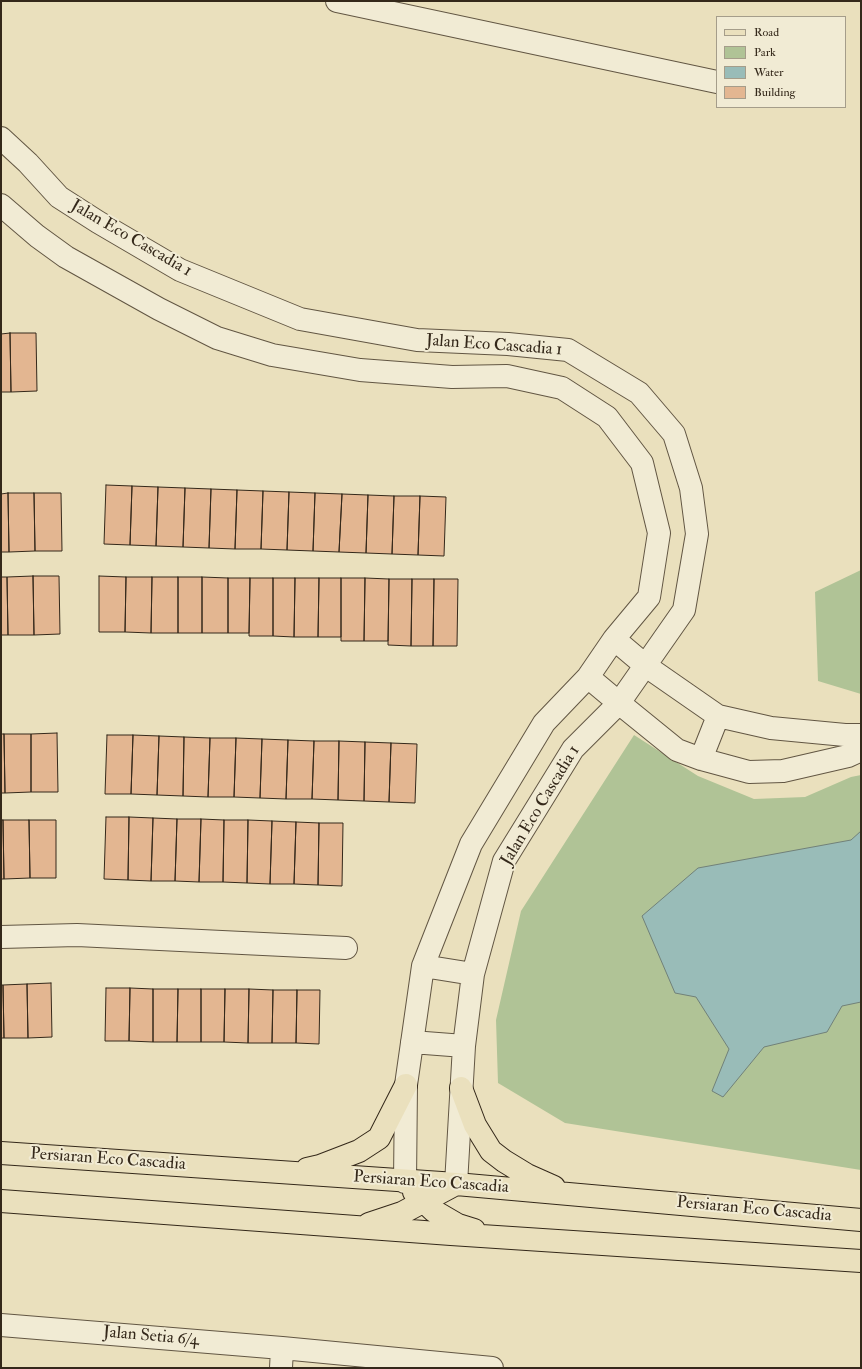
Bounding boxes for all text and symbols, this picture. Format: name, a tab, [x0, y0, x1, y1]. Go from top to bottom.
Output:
legend	[716, 16, 846, 108]
text: Road	[754, 25, 779, 40]
text: Park	[754, 45, 776, 60]
text: Water	[754, 65, 783, 80]
text: Building	[754, 85, 795, 100]
street label: Jalan Eco Cascadia 1	[67, 196, 195, 282]
street label: Jalan Eco Cascadia 1	[425, 331, 563, 361]
street label: Jalan Eco Cascadia 1	[497, 742, 585, 870]
street label: Persiaran Eco Cascadia	[30, 1144, 186, 1176]
street label: Persiaran Eco Cascadia	[353, 1167, 509, 1199]
street label: Persiaran Eco Cascadia	[676, 1193, 832, 1227]
street label: Jalan Setia 6/4	[102, 1323, 200, 1351]

